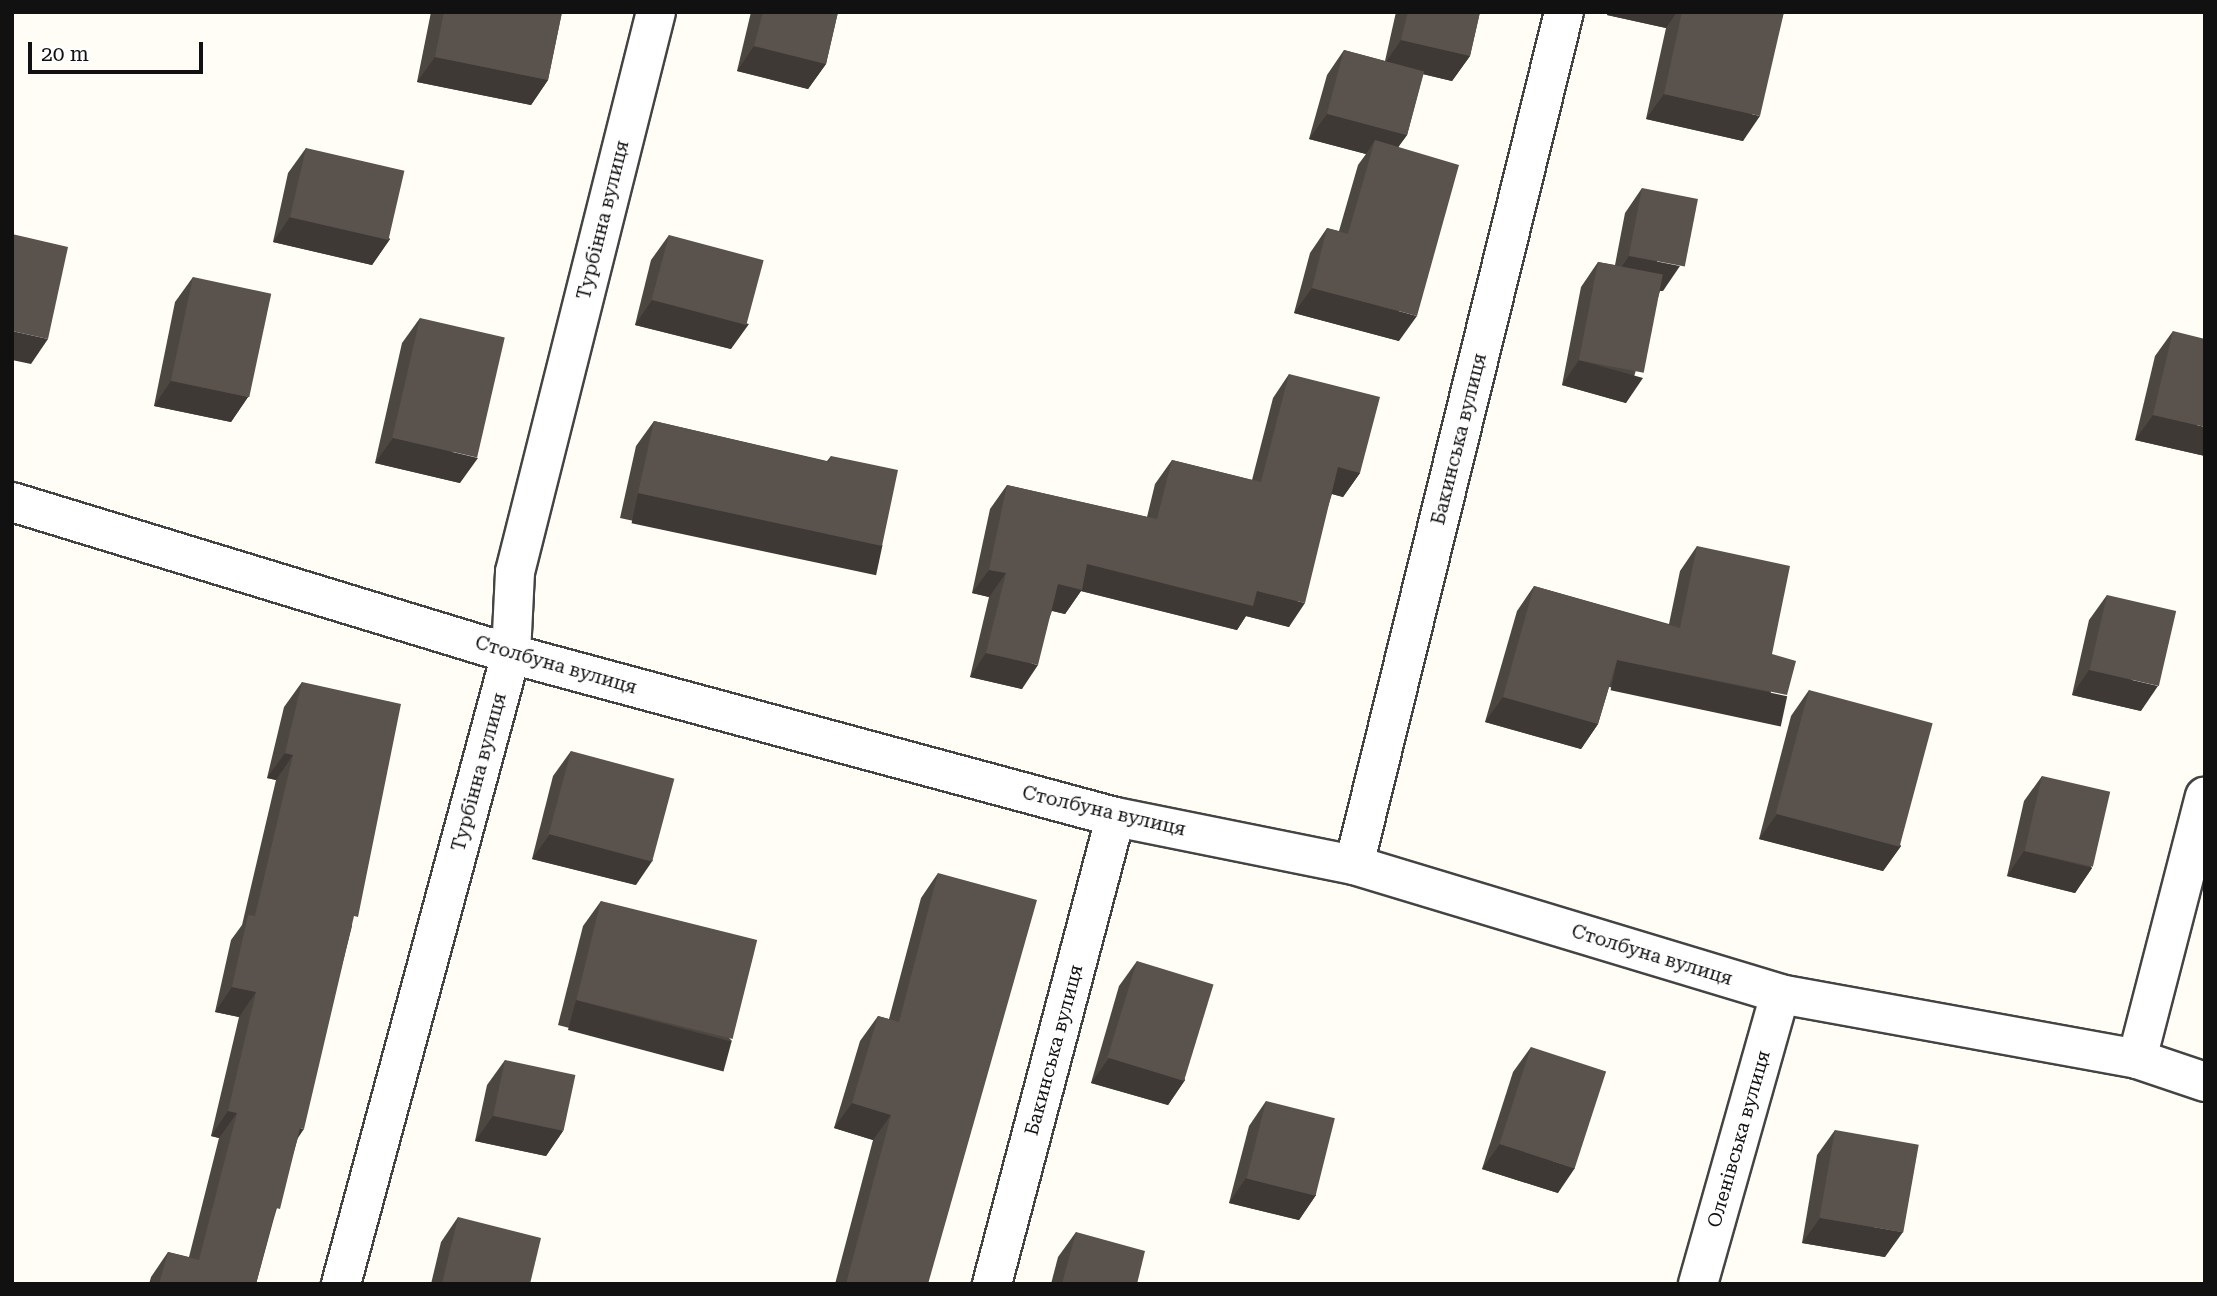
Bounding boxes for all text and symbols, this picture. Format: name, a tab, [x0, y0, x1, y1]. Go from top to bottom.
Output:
scale bar	[32, 28, 206, 72]
text: 20 m	[41, 42, 89, 66]
street label: Турбінна вулиця	[572, 138, 634, 302]
street label: Бакинська вулиця	[1427, 351, 1491, 527]
street label: Столбуна вулиця	[473, 631, 639, 699]
street label: Турбінна вулиця	[447, 690, 511, 854]
street label: Столбуна вулиця	[1020, 781, 1188, 841]
street label: Столбуна вулиця	[1569, 920, 1735, 990]
street label: Бакинська вулиця	[1020, 962, 1088, 1138]
street label: Оленівська вулиця	[1703, 1048, 1775, 1230]

